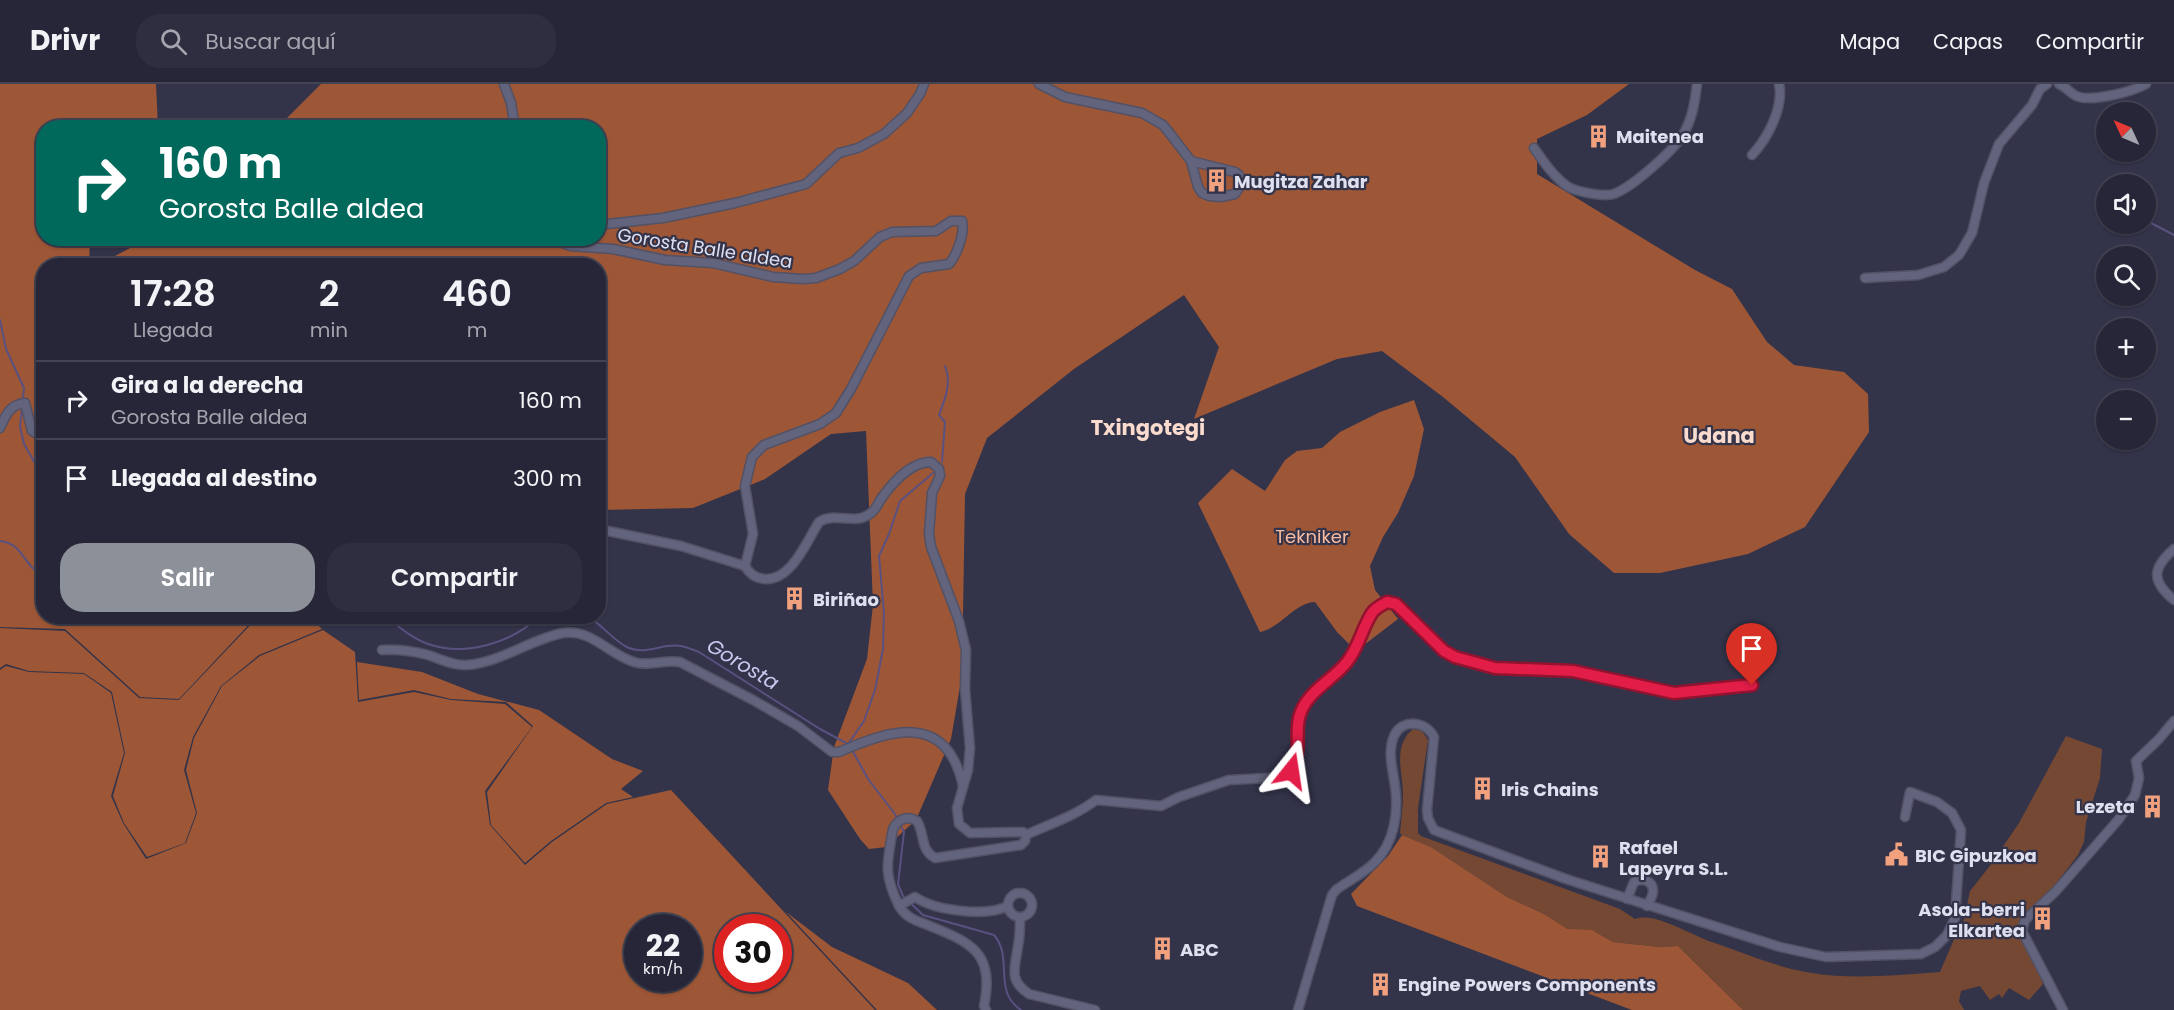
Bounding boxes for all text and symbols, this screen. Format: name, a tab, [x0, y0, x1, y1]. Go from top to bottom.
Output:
search box	[136, 14, 556, 68]
text: Drivr	[30, 21, 100, 60]
icon: search	[157, 25, 190, 58]
text: Buscar aquí	[205, 26, 336, 57]
text: Mapa	[1839, 27, 1900, 56]
text: Capas	[1933, 27, 2003, 56]
text: Compartir	[2036, 27, 2144, 56]
north arrow	[2096, 102, 2156, 162]
map controls	[2096, 102, 2156, 450]
building icon: Maitenea	[1585, 123, 1611, 149]
place label: Maitenea	[1616, 124, 1704, 149]
text: 160 m	[159, 134, 282, 193]
icon: right	[60, 144, 138, 222]
building icon: Mugitza Zahar	[1203, 168, 1229, 194]
place label: Mugitza Zahar	[1234, 169, 1368, 194]
button: sound	[2096, 174, 2156, 234]
text: Gorosta Balle aldea	[159, 190, 424, 227]
street label: Gorosta Balle aldea	[616, 222, 794, 274]
button: search	[2096, 246, 2156, 306]
text: 17:28	[130, 268, 216, 319]
text: 2	[319, 268, 339, 319]
text: 460	[442, 268, 512, 319]
text: Llegada	[133, 316, 213, 344]
text: min	[310, 316, 348, 344]
text: m	[467, 316, 487, 344]
button: +	[2096, 318, 2156, 378]
text: Gira a la derecha	[111, 370, 304, 401]
icon: right	[60, 384, 93, 417]
text: 160 m	[519, 385, 582, 416]
button: −	[2096, 390, 2156, 450]
text: Gorosta Balle aldea	[111, 403, 307, 431]
district label: Txingotegi	[1091, 413, 1205, 442]
district label: Udana	[1683, 421, 1755, 450]
icon: arrive	[60, 462, 93, 495]
text: Llegada al destino	[111, 463, 317, 494]
text: 300 m	[513, 463, 582, 494]
park label: Tekniker	[1275, 524, 1349, 549]
button: Salir	[60, 543, 315, 612]
button: Compartir	[327, 543, 582, 612]
building icon: Biriñao	[782, 586, 808, 612]
place label: Biriñao	[813, 587, 879, 612]
pin	[1726, 623, 1777, 685]
water label: Gorosta	[702, 631, 784, 697]
icon: arrive	[1735, 632, 1768, 665]
position arrow	[1259, 739, 1323, 803]
building icon: Iris Chains	[1470, 776, 1496, 802]
place label: Iris Chains	[1501, 777, 1599, 802]
building icon: Lezeta	[2140, 793, 2166, 819]
place label: Lezeta	[2076, 794, 2135, 819]
place label: Rafael Lapeyra S.L.	[1619, 835, 1728, 881]
public building icon: BIC Gipuzkoa	[1884, 842, 1910, 868]
place label: BIC Gipuzkoa	[1915, 843, 2037, 868]
building icon: Rafael Lapeyra S.L.	[1588, 844, 1614, 870]
place label: Asola-berri Elkartea	[1918, 897, 2025, 943]
building icon: Asola-berri Elkartea	[2030, 906, 2056, 932]
speed limit sign: 30	[714, 914, 792, 992]
text: 22	[646, 924, 680, 967]
building icon: ABC	[1149, 936, 1175, 962]
place label: ABC	[1180, 937, 1219, 962]
text: km/h	[643, 958, 683, 979]
building icon: Engine Powers Components	[1367, 971, 1393, 997]
place label: Engine Powers Components	[1398, 972, 1656, 997]

